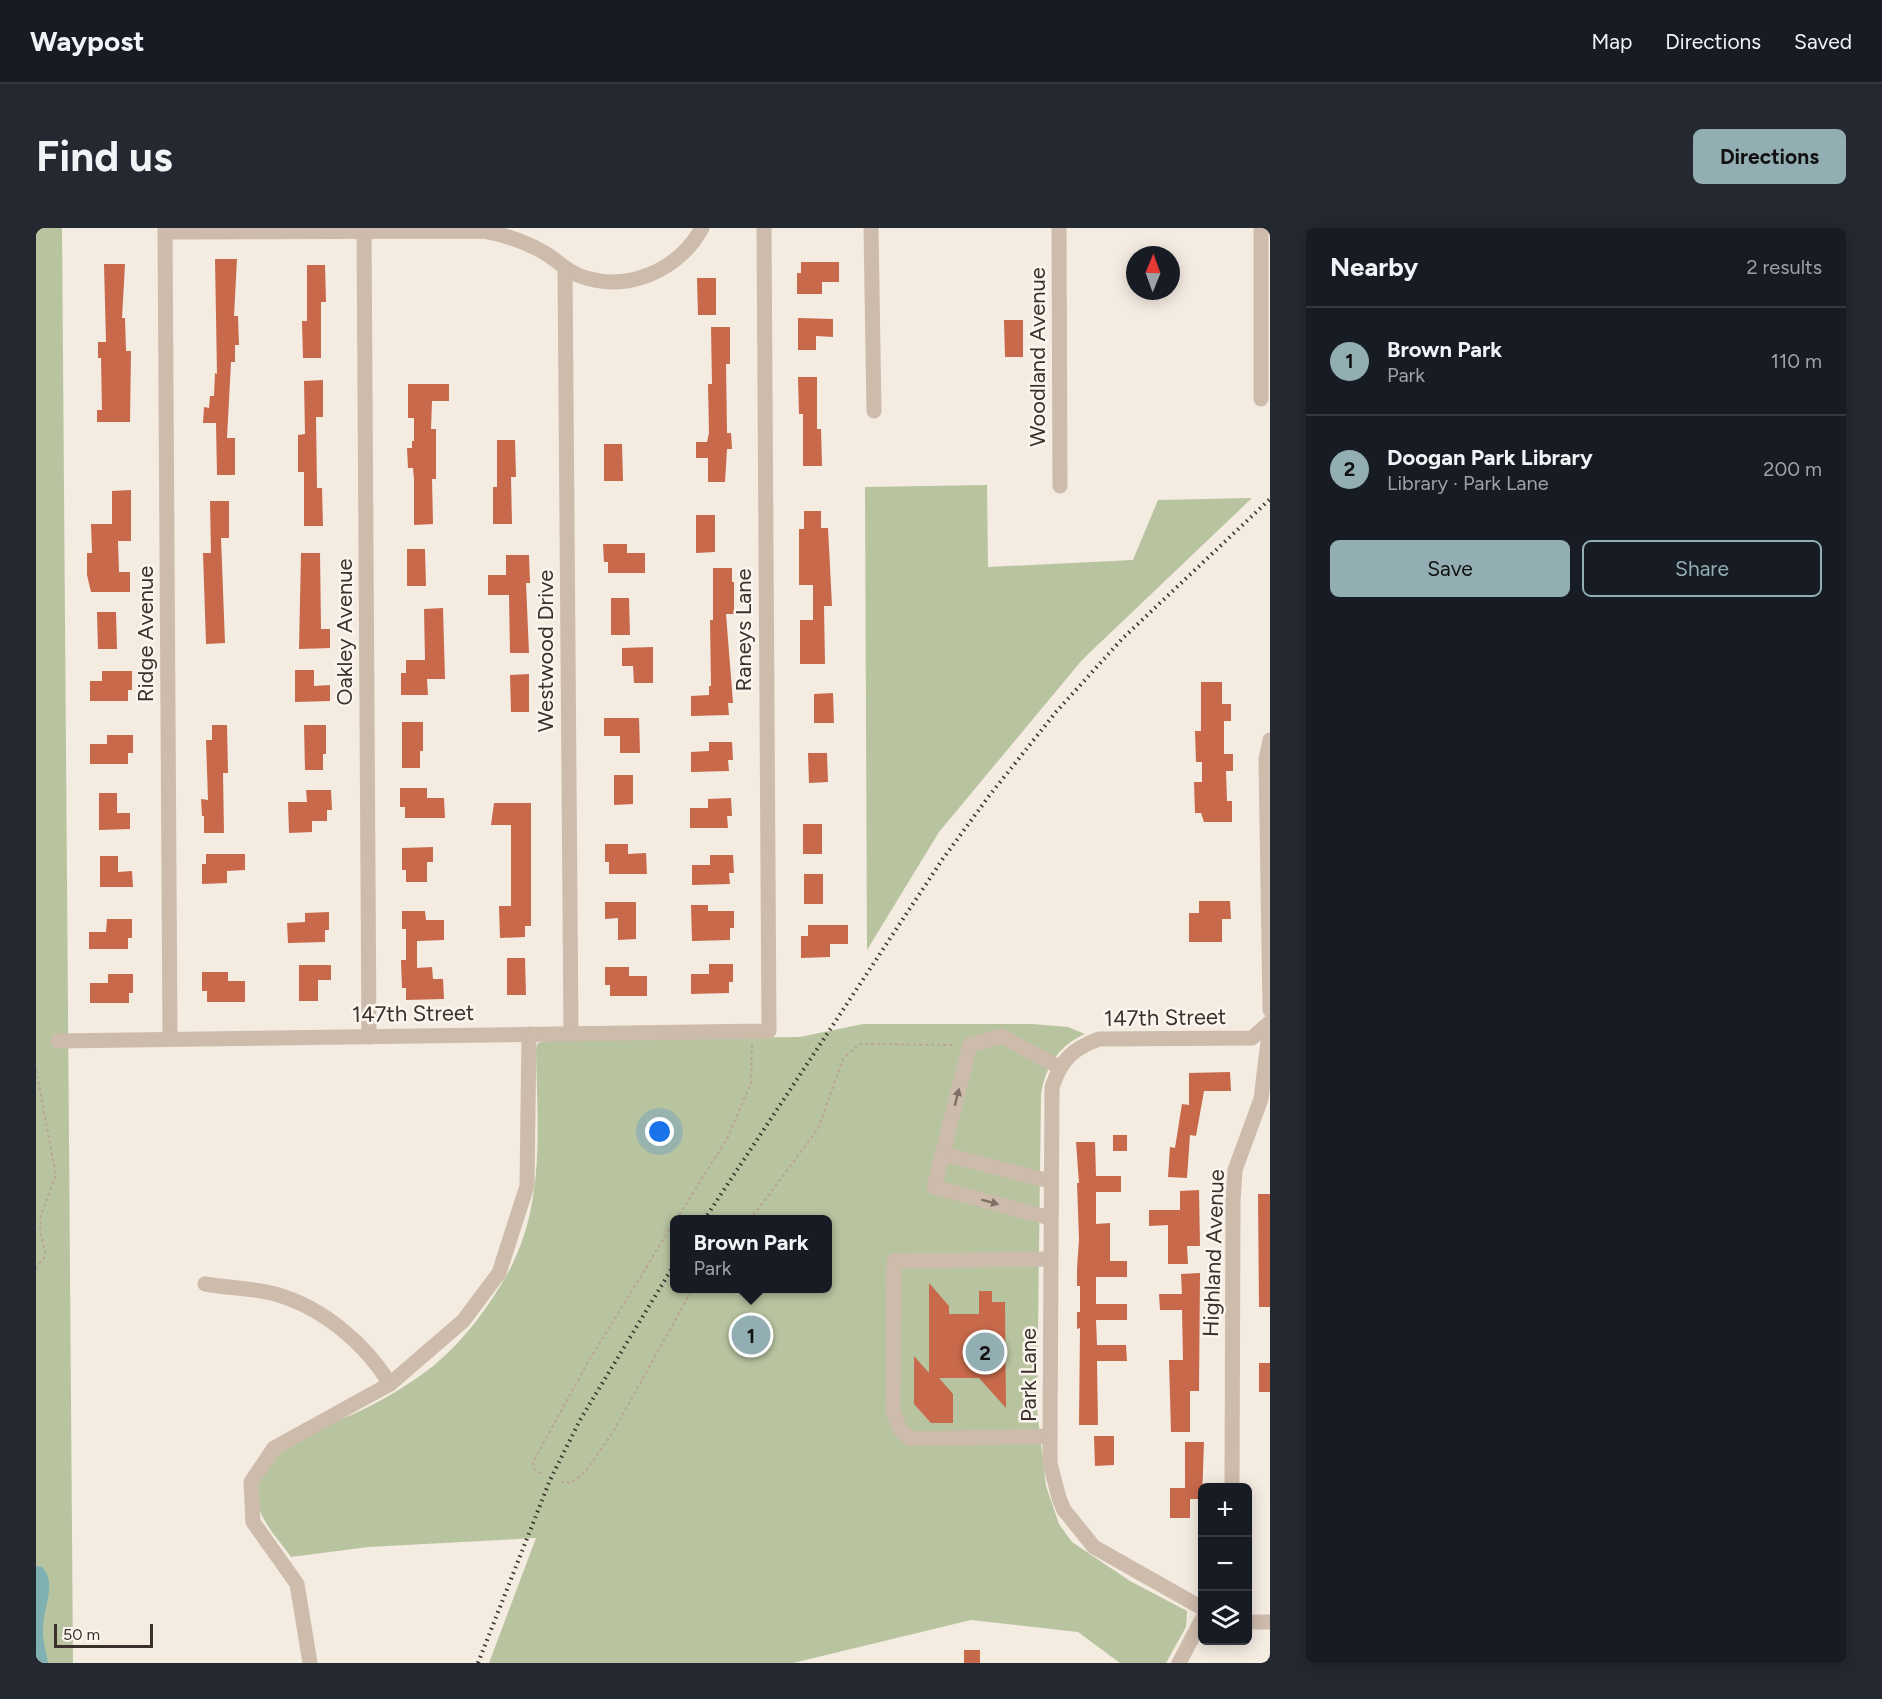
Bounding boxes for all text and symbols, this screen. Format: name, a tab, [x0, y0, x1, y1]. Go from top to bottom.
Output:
text: Waypost	[30, 24, 144, 58]
text: Map	[1591, 29, 1632, 54]
text: Directions	[1665, 29, 1761, 54]
text: Saved	[1794, 29, 1852, 54]
button: Directions	[1693, 129, 1846, 184]
text: Find us	[36, 131, 173, 182]
north arrow	[1126, 246, 1180, 300]
text: Nearby	[1330, 251, 1418, 283]
text: 2 results	[1746, 255, 1822, 279]
street label: Woodland Avenue	[1024, 267, 1051, 447]
text: Brown Park	[1387, 336, 1502, 363]
text: 1	[1345, 349, 1354, 373]
text: 110 m	[1771, 349, 1822, 373]
text: Park	[1387, 363, 1425, 387]
text: Doogan Park Library	[1387, 444, 1593, 471]
text: 2	[1344, 457, 1355, 481]
text: 200 m	[1763, 457, 1822, 481]
text: Library · Park Lane	[1387, 471, 1549, 495]
button: Save	[1330, 540, 1570, 597]
button: Share	[1582, 540, 1822, 597]
street label: Oakley Avenue	[331, 559, 358, 705]
street label: Ridge Avenue	[132, 566, 159, 702]
street label: Raneys Lane	[730, 568, 757, 692]
street label: Westwood Drive	[532, 570, 559, 732]
street label: 147th Street	[352, 999, 474, 1028]
street label: 147th Street	[1104, 1003, 1226, 1032]
one-way arrow	[952, 1088, 962, 1106]
your location	[645, 1117, 674, 1146]
street label: Highland Avenue	[1197, 1169, 1230, 1337]
one-way arrow	[981, 1198, 999, 1207]
popup	[670, 1215, 832, 1293]
text: Brown Park	[693, 1229, 809, 1256]
text: Park	[693, 1256, 731, 1280]
pin: 1	[732, 1312, 770, 1358]
street label: Park Lane	[1015, 1328, 1042, 1422]
pin: 2	[966, 1330, 1004, 1374]
map controls	[1198, 1483, 1252, 1645]
button: +	[1198, 1483, 1252, 1537]
button: −	[1198, 1537, 1252, 1591]
button: layers	[1198, 1591, 1252, 1645]
scale bar	[54, 1621, 153, 1648]
text: 50 m	[63, 1625, 100, 1644]

